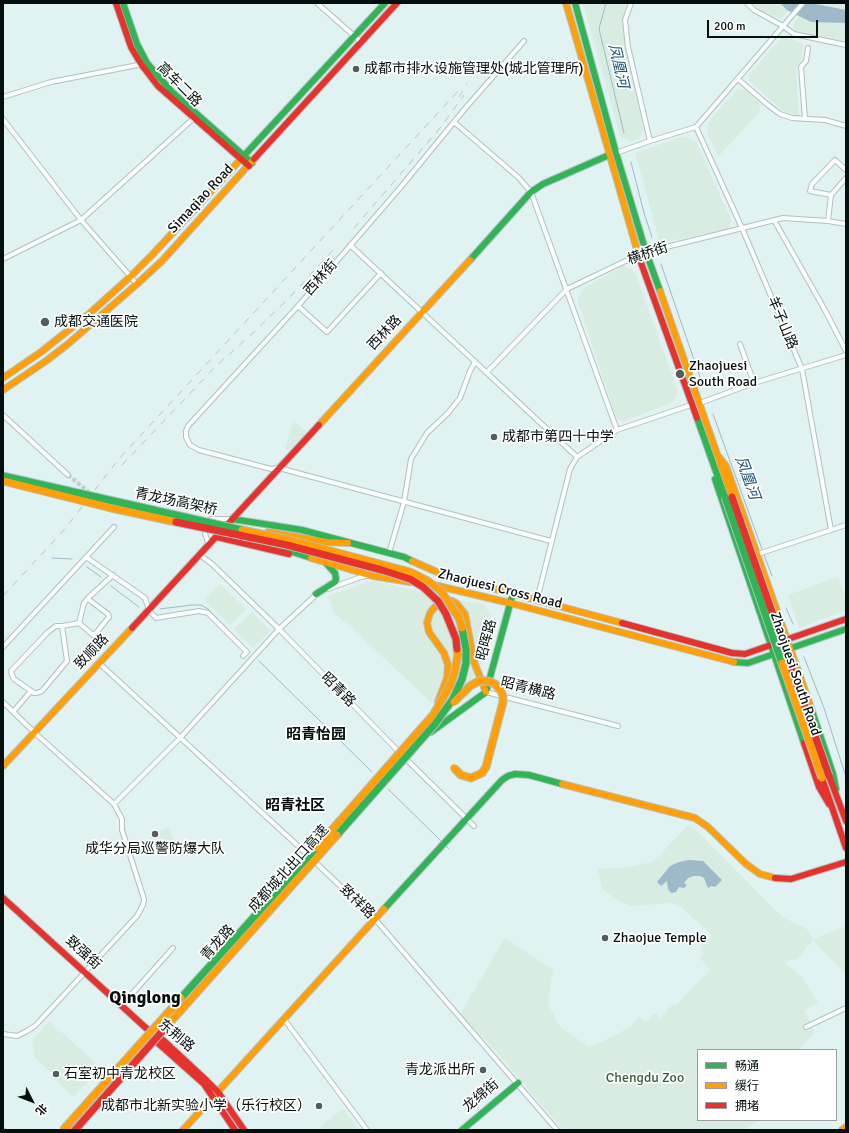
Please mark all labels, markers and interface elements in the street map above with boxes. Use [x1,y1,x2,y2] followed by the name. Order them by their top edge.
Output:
[709,12,820,38] scale bar
[714,19,746,34] text: 200 m
[604,42,632,90] water label: 凤凰河
[153,59,205,111] street label: 高车二路
[364,61,583,77] place label: 成都市排水设施管理处(城北管理所)
[351,64,361,74] marker: 成都市排水设施管理处(城北管理所)
[165,161,237,237] street label: Simaqiao Road
[625,239,671,269] street label: 横桥街
[301,257,341,299] street label: 西林街
[763,294,801,352] street label: 羊子山路
[365,312,405,354] street label: 西林路
[54,314,138,330] place label: 成都交通医院
[39,316,51,328] marker: 成都交通医院
[689,358,757,390] place label: Zhaojuesi South Road
[674,368,686,380] marker: Zhaojuesi South Road
[502,429,614,445] place label: 成都市第四十中学
[489,432,499,442] marker: 成都市第四十中学
[731,454,763,502] water label: 凤凰河
[133,485,219,519] street label: 青龙场高架桥
[436,565,564,613] street label: Zhaojuesi Cross Road
[766,610,824,738] street label: Zhaojuesi South Road
[473,618,501,662] street label: 昭晖路
[72,631,112,673] street label: 致顺路
[317,669,359,711] street label: 昭青路
[499,674,557,704] street label: 昭青横路
[286,726,346,744] district label: 昭青怡园
[265,797,325,815] district label: 昭青社区
[245,822,333,916] street label: 成都城北出口高速
[150,829,160,839] marker: 成华分局巡警防爆大队
[85,841,225,857] place label: 成华分局巡警防爆大队
[336,881,378,923] street label: 致祥路
[198,922,238,964] street label: 青龙路
[613,930,707,946] place label: Zhaojue Temple
[62,933,104,973] street label: 致强街
[600,933,610,943] marker: Zhaojue Temple
[109,987,181,1009] district label: Qinglong
[155,1016,197,1056] street label: 东荆路
[697,1049,837,1121] legend
[735,1059,759,1074] text: 畅通
[405,1062,475,1078] place label: 青龙派出所
[478,1065,488,1075] marker: 青龙派出所
[64,1066,176,1082] place label: 石室初中青龙校区
[51,1069,61,1079] marker: 石室初中青龙校区
[606,1070,684,1086] park label: Chengdu Zoo
[460,1076,502,1116] street label: 龙绵街
[735,1079,759,1094] text: 缓行
[12,1081,52,1121] north arrow
[101,1098,311,1114] place label: 成都市北新实验小学（乐行校区）
[735,1099,759,1114] text: 拥堵
[33,1101,50,1118] text: 北
[314,1101,324,1111] marker: 成都市北新实验小学（乐行校区）

